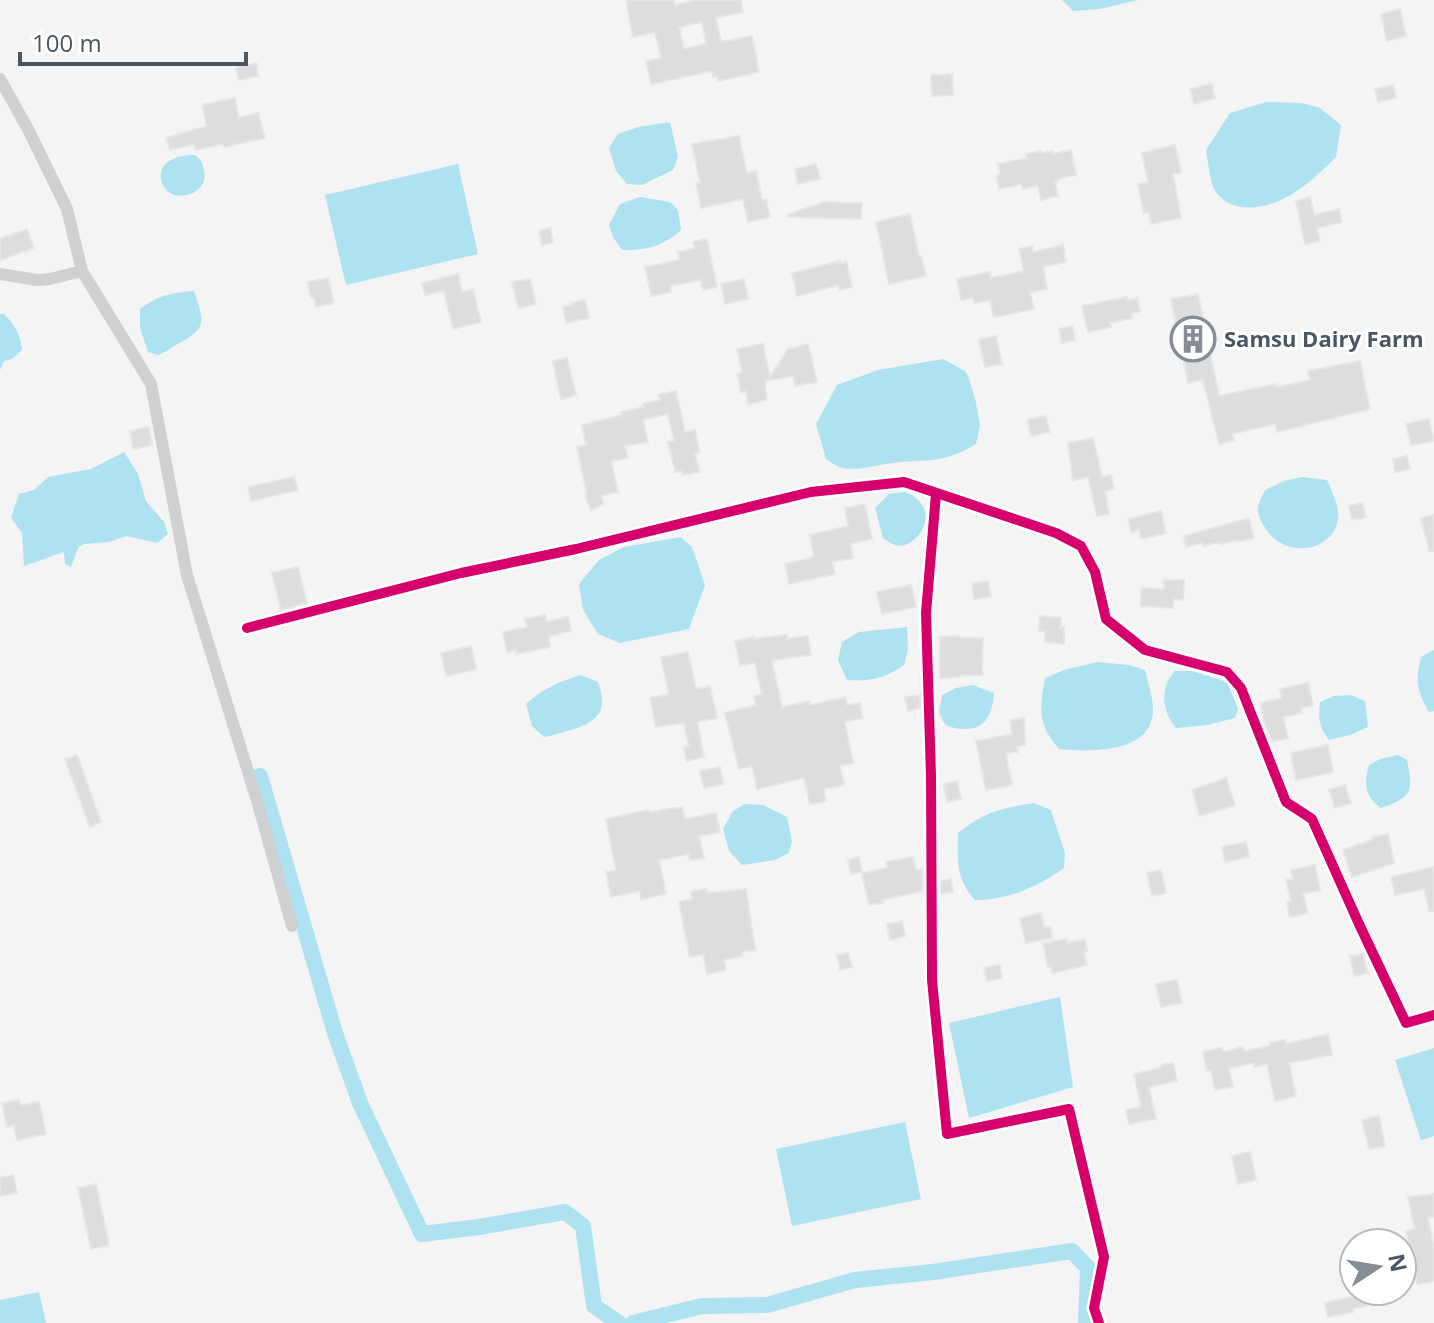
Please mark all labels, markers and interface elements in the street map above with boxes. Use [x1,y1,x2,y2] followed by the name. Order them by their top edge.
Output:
[20,16,246,66] scale bar
[32,26,102,59] text: 100 m
[1169,315,1217,363] building icon: Samsu Dairy Farm
[1224,323,1424,353] place label: Samsu Dairy Farm
[1338,1227,1418,1307] north arrow
[1382,1251,1415,1275] text: N

